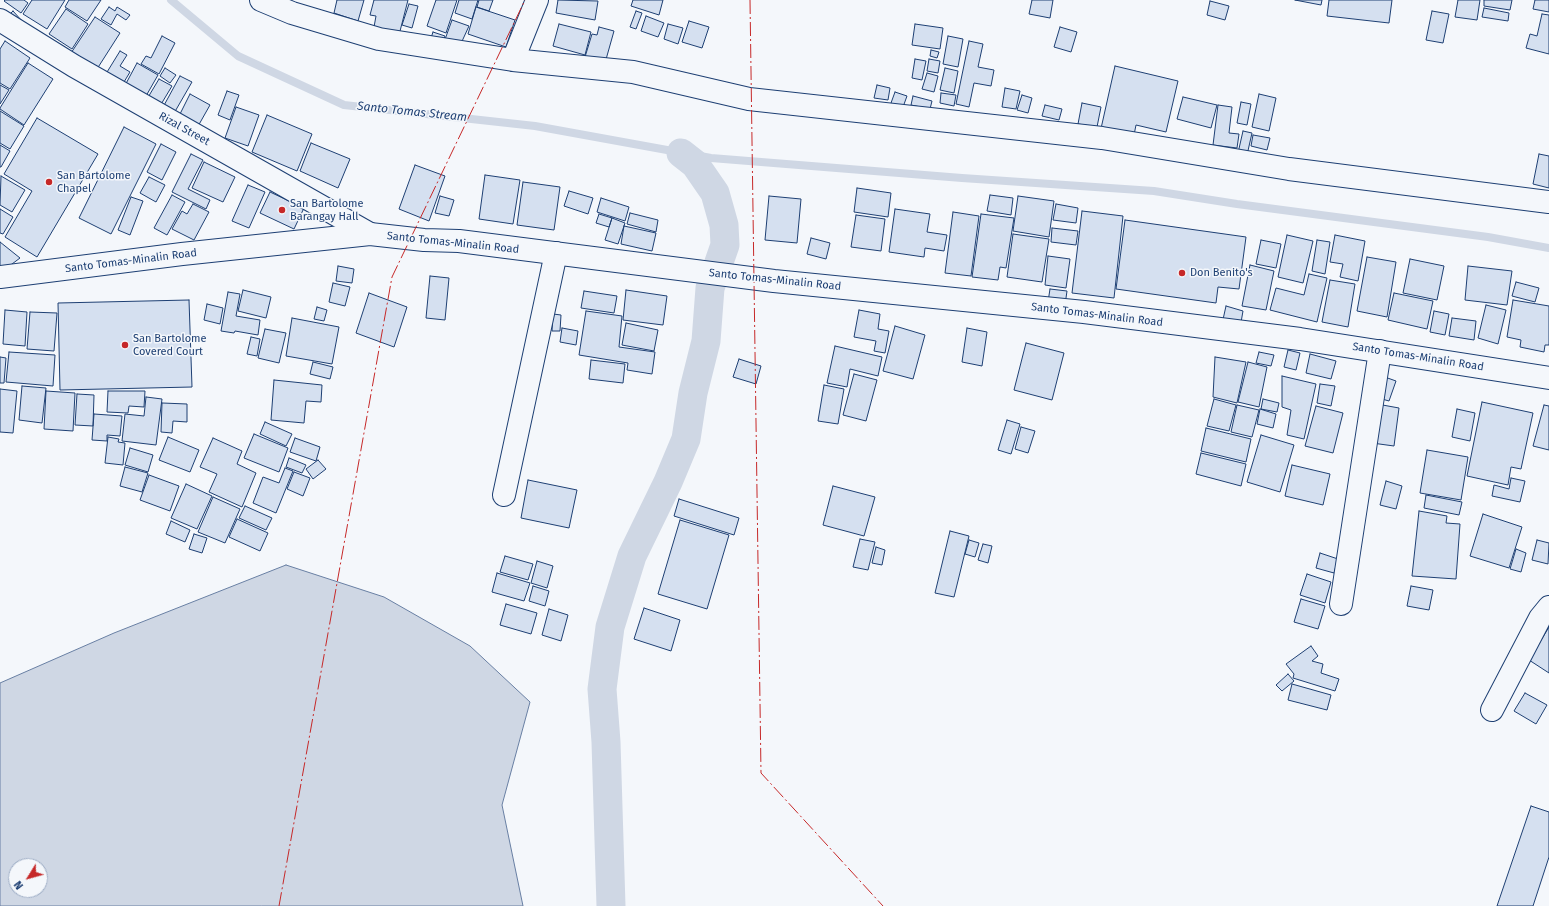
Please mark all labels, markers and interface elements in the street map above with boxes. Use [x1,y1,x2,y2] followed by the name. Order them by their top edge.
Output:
[356,99,468,125] water label: Santo Tomas Stream
[156,110,212,148] street label: Rizal Street
[57,169,131,195] place label: San Bartolome Chapel
[44,177,54,187] marker: San Bartolome Chapel
[290,197,364,223] place label: San Bartolome Barangay Hall
[277,205,287,215] marker: San Bartolome Barangay Hall
[386,229,520,257] street label: Santo Tomas-Minalin Road
[64,246,198,276] street label: Santo Tomas-Minalin Road
[708,266,842,294] street label: Santo Tomas-Minalin Road
[1190,266,1253,280] place label: Don Benito's
[1177,268,1187,278] marker: Don Benito's
[1030,300,1164,330] street label: Santo Tomas-Minalin Road
[133,332,207,358] place label: San Bartolome Covered Court
[120,340,130,350] marker: San Bartolome Covered Court
[1351,340,1485,374] street label: Santo Tomas-Minalin Road
[8,858,48,898] north arrow
[11,878,26,892] text: N

